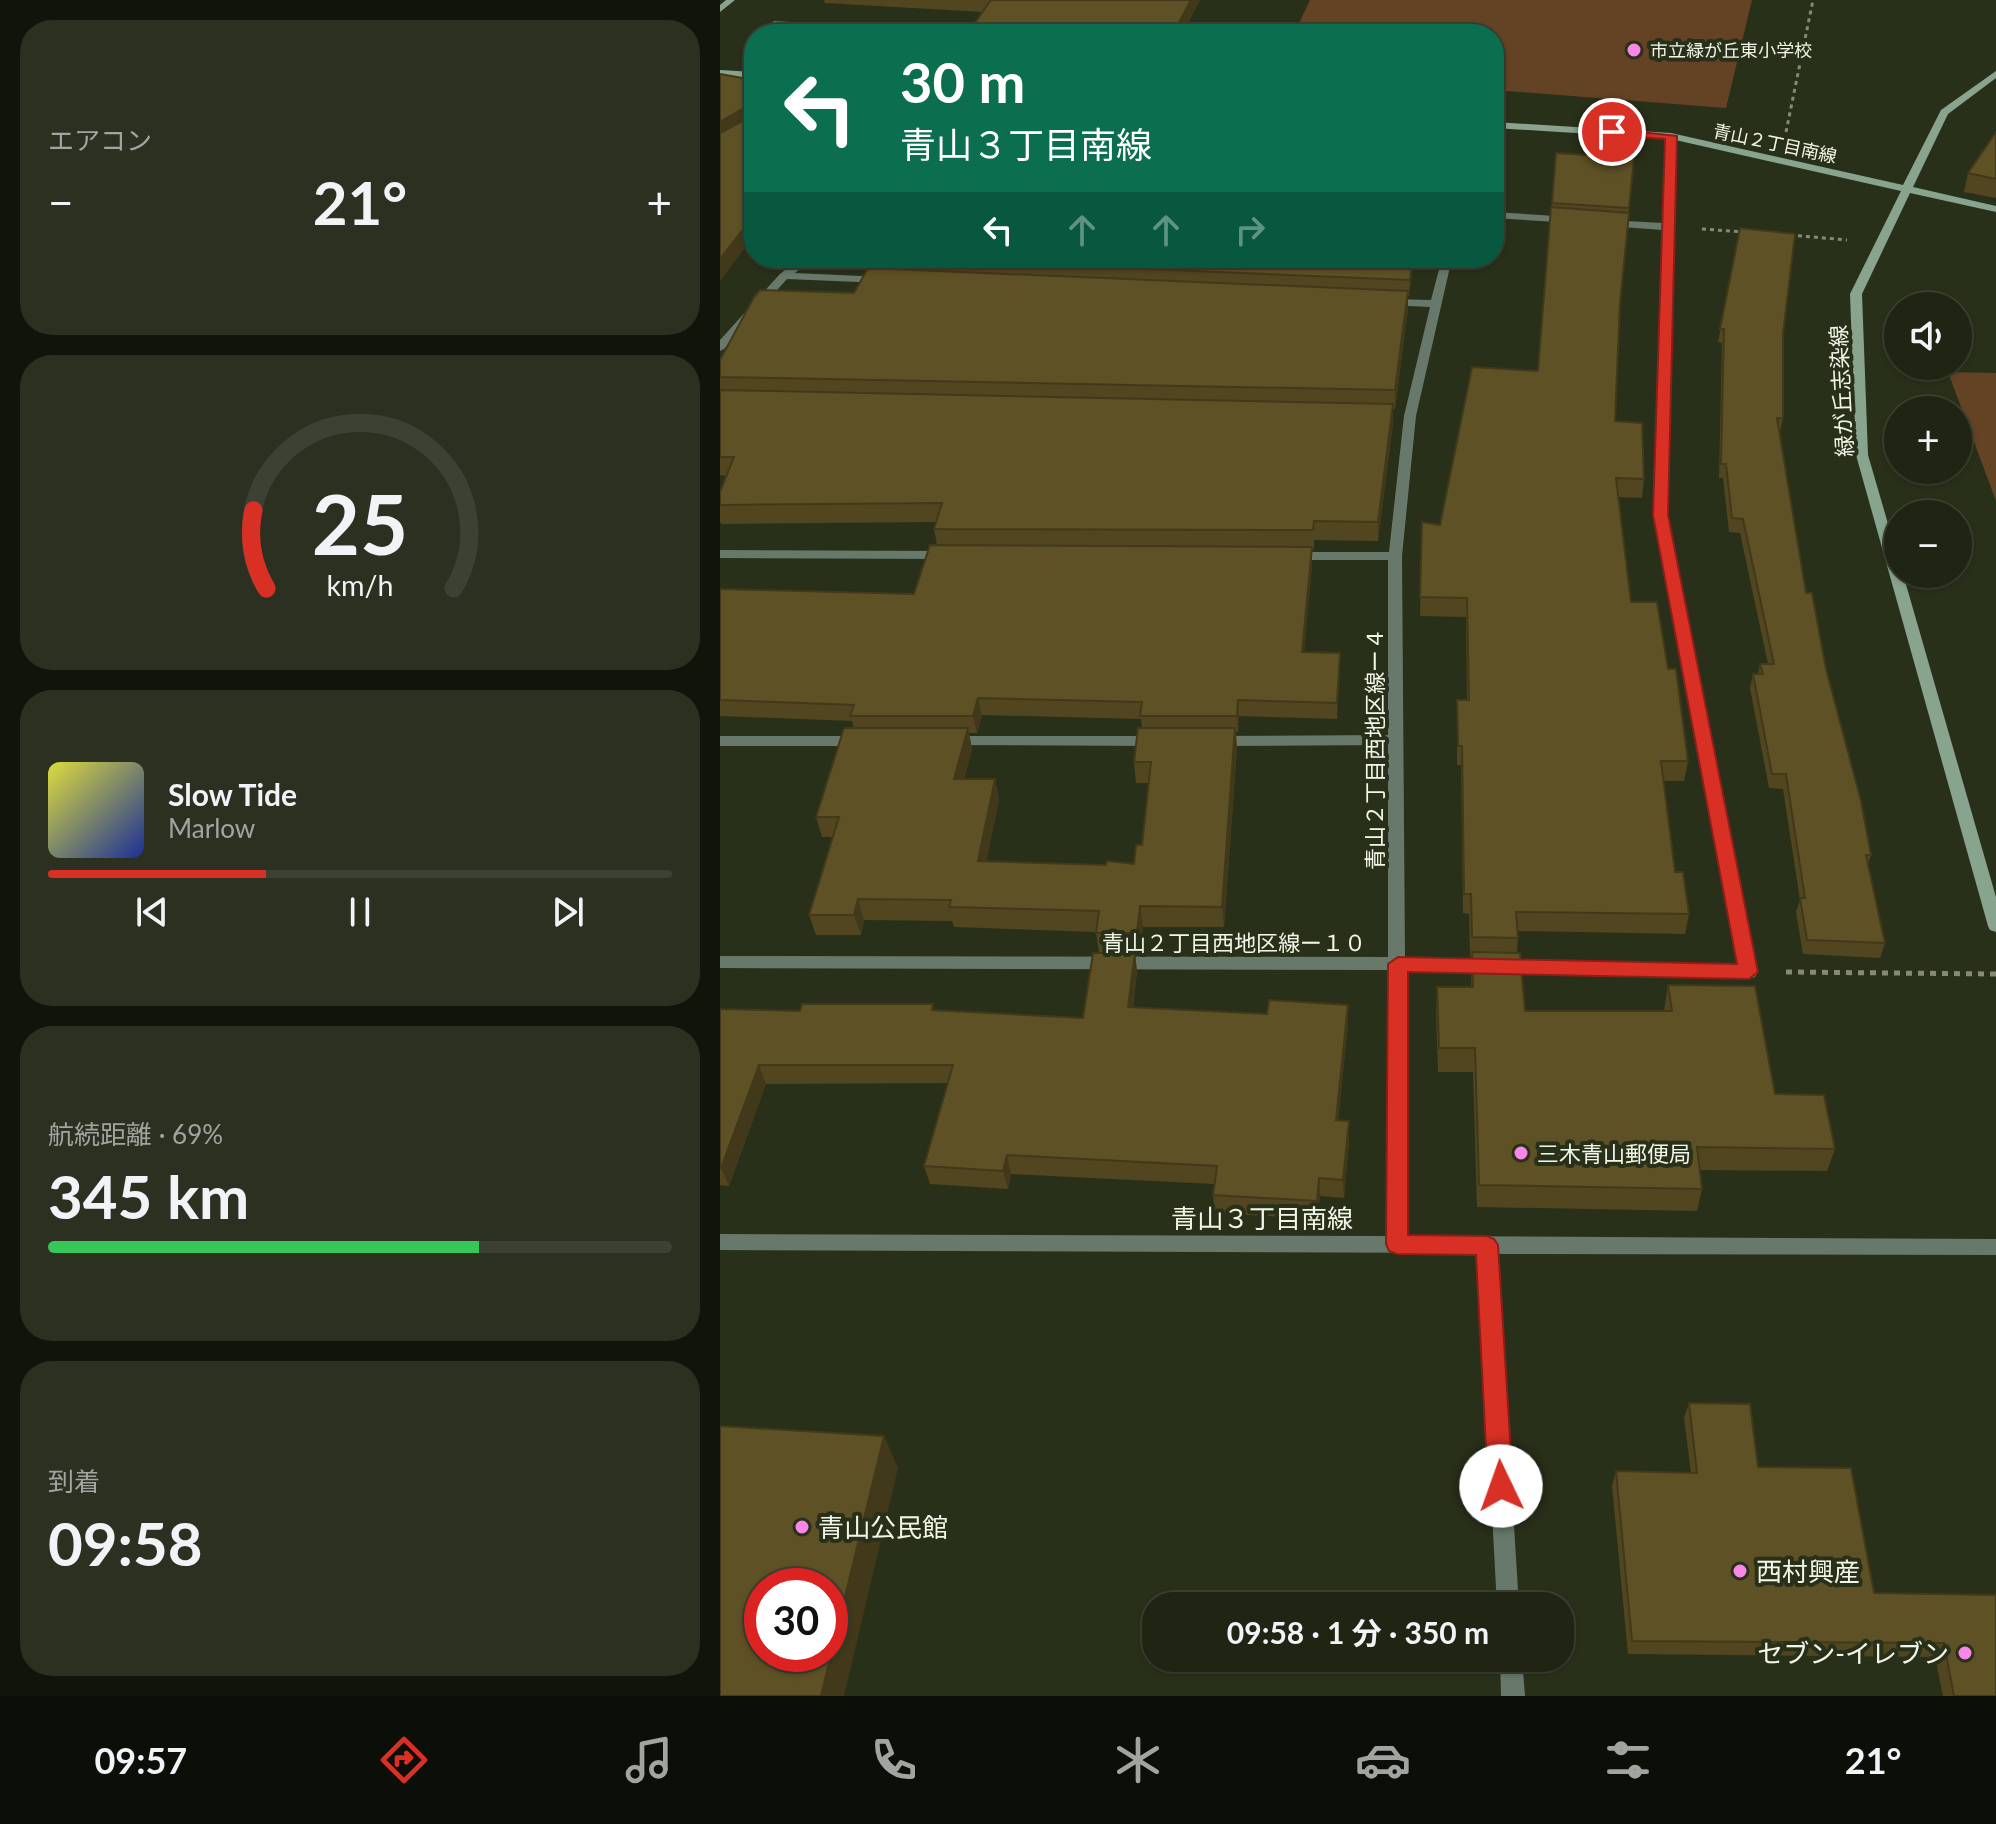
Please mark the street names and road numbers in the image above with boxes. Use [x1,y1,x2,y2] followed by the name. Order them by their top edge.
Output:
[1711,119,1839,167] street label: 青山２丁目南線
[1824,324,1858,458] street label: 緑が丘志染線
[1361,628,1388,870] street label: 青山２丁目西地区線ー４
[1102,929,1366,956] street label: 青山２丁目西地区線ー１０
[1171,1202,1353,1234] street label: 青山３丁目南線

